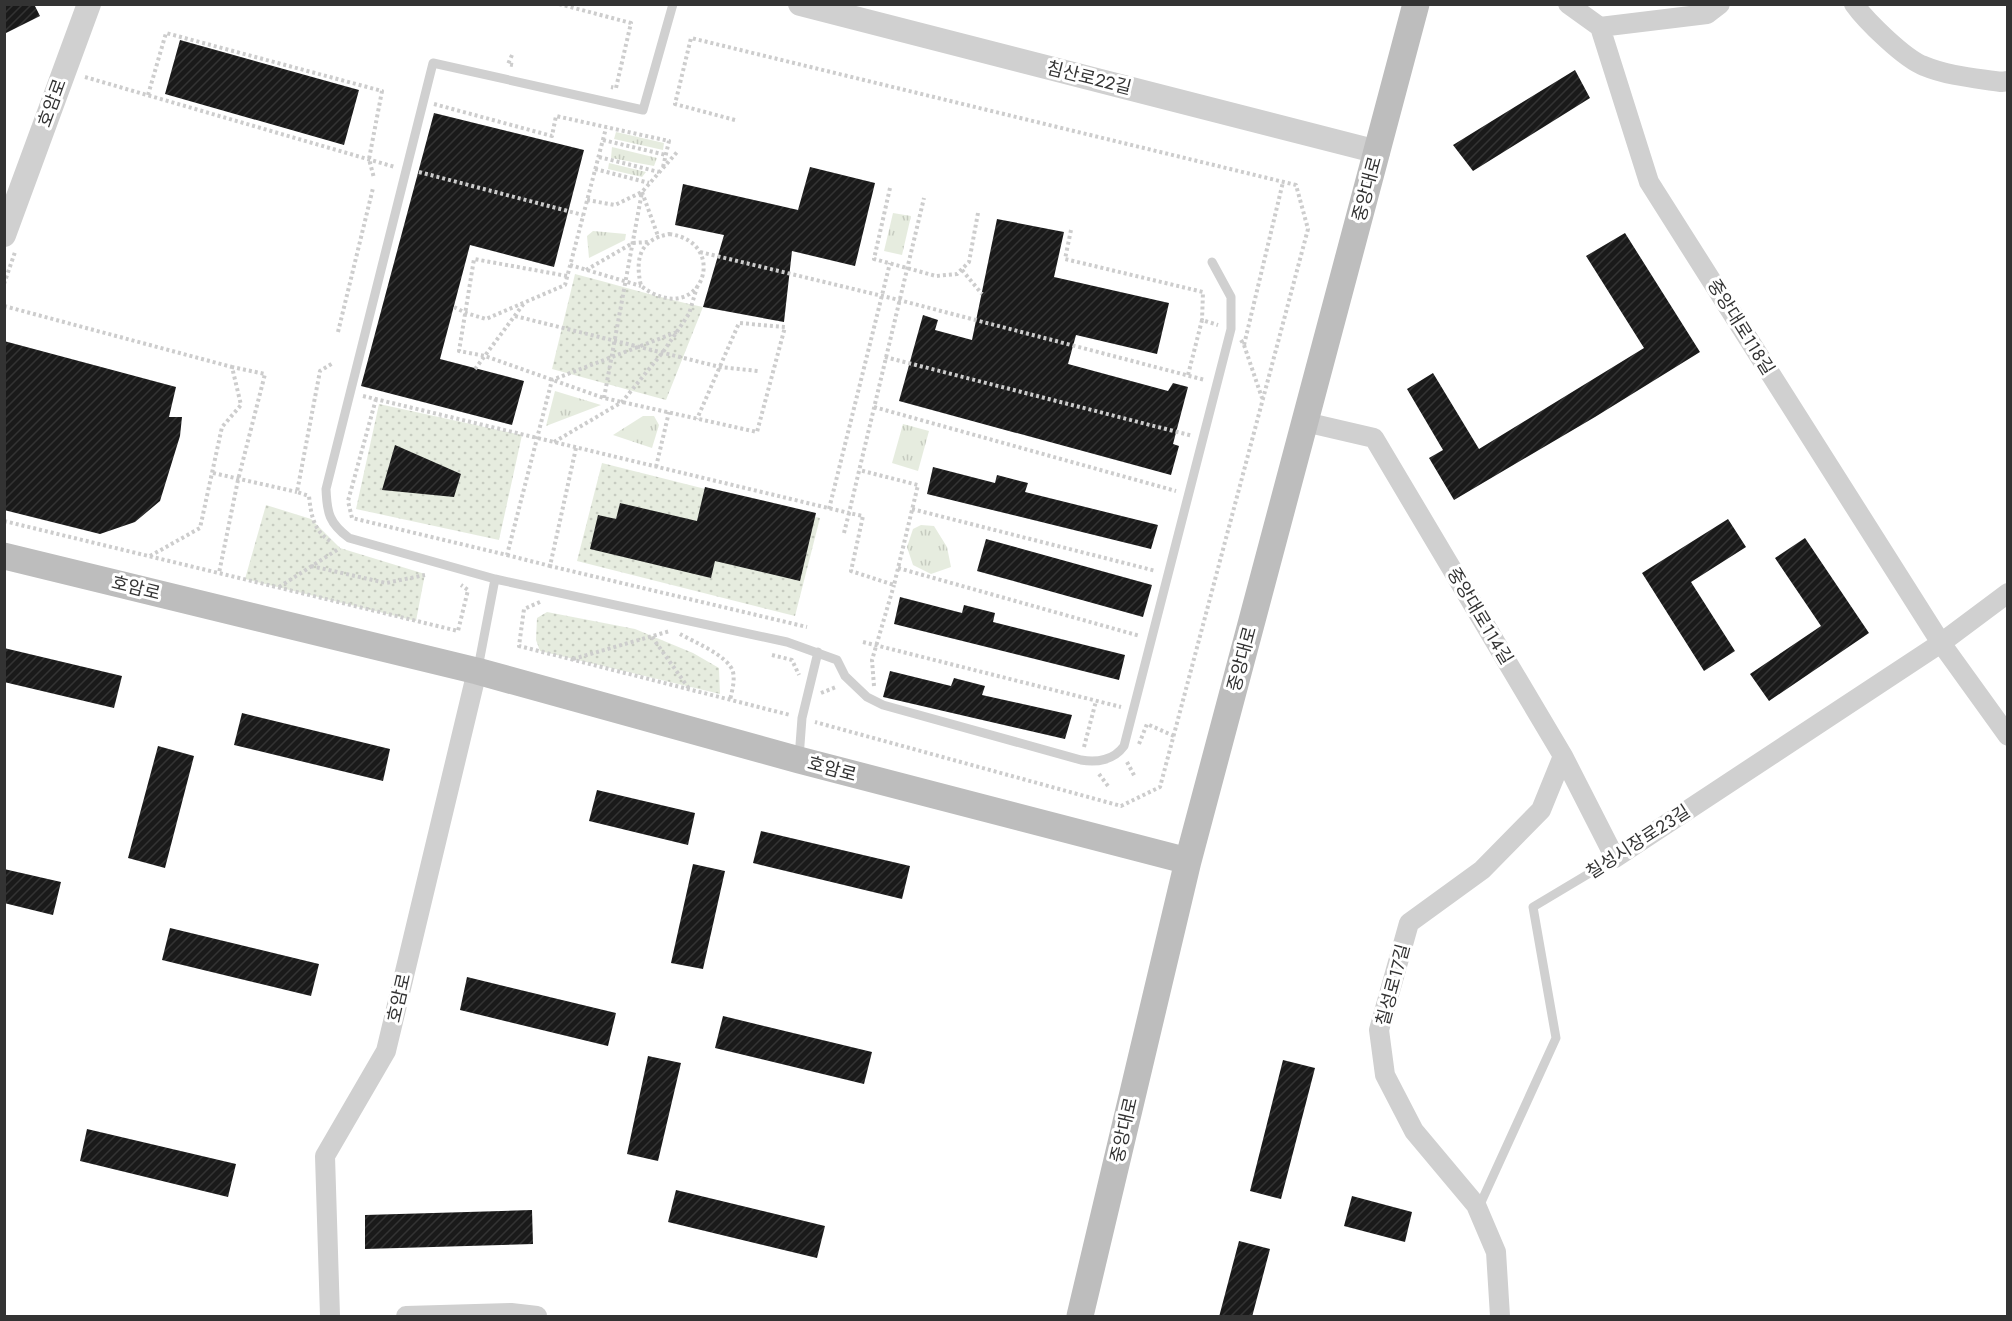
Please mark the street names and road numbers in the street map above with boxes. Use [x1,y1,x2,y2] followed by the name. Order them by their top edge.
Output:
[1044,55,1134,101] street label: 침산로22길
[31,75,73,131] street label: 호암로
[1346,154,1388,224] street label: 중앙대로
[1701,274,1781,380] street label: 중앙대로118길
[1441,562,1519,670] street label: 중앙대로114길
[109,569,163,607] street label: 호암로
[1221,624,1263,694] street label: 중앙대로
[805,750,859,788] street label: 호암로
[1581,799,1695,885] street label: 칠성시장로23길
[1370,941,1416,1029] street label: 칠성로17길
[381,971,417,1025] street label: 호암로
[1104,1095,1144,1165] street label: 중앙대로

